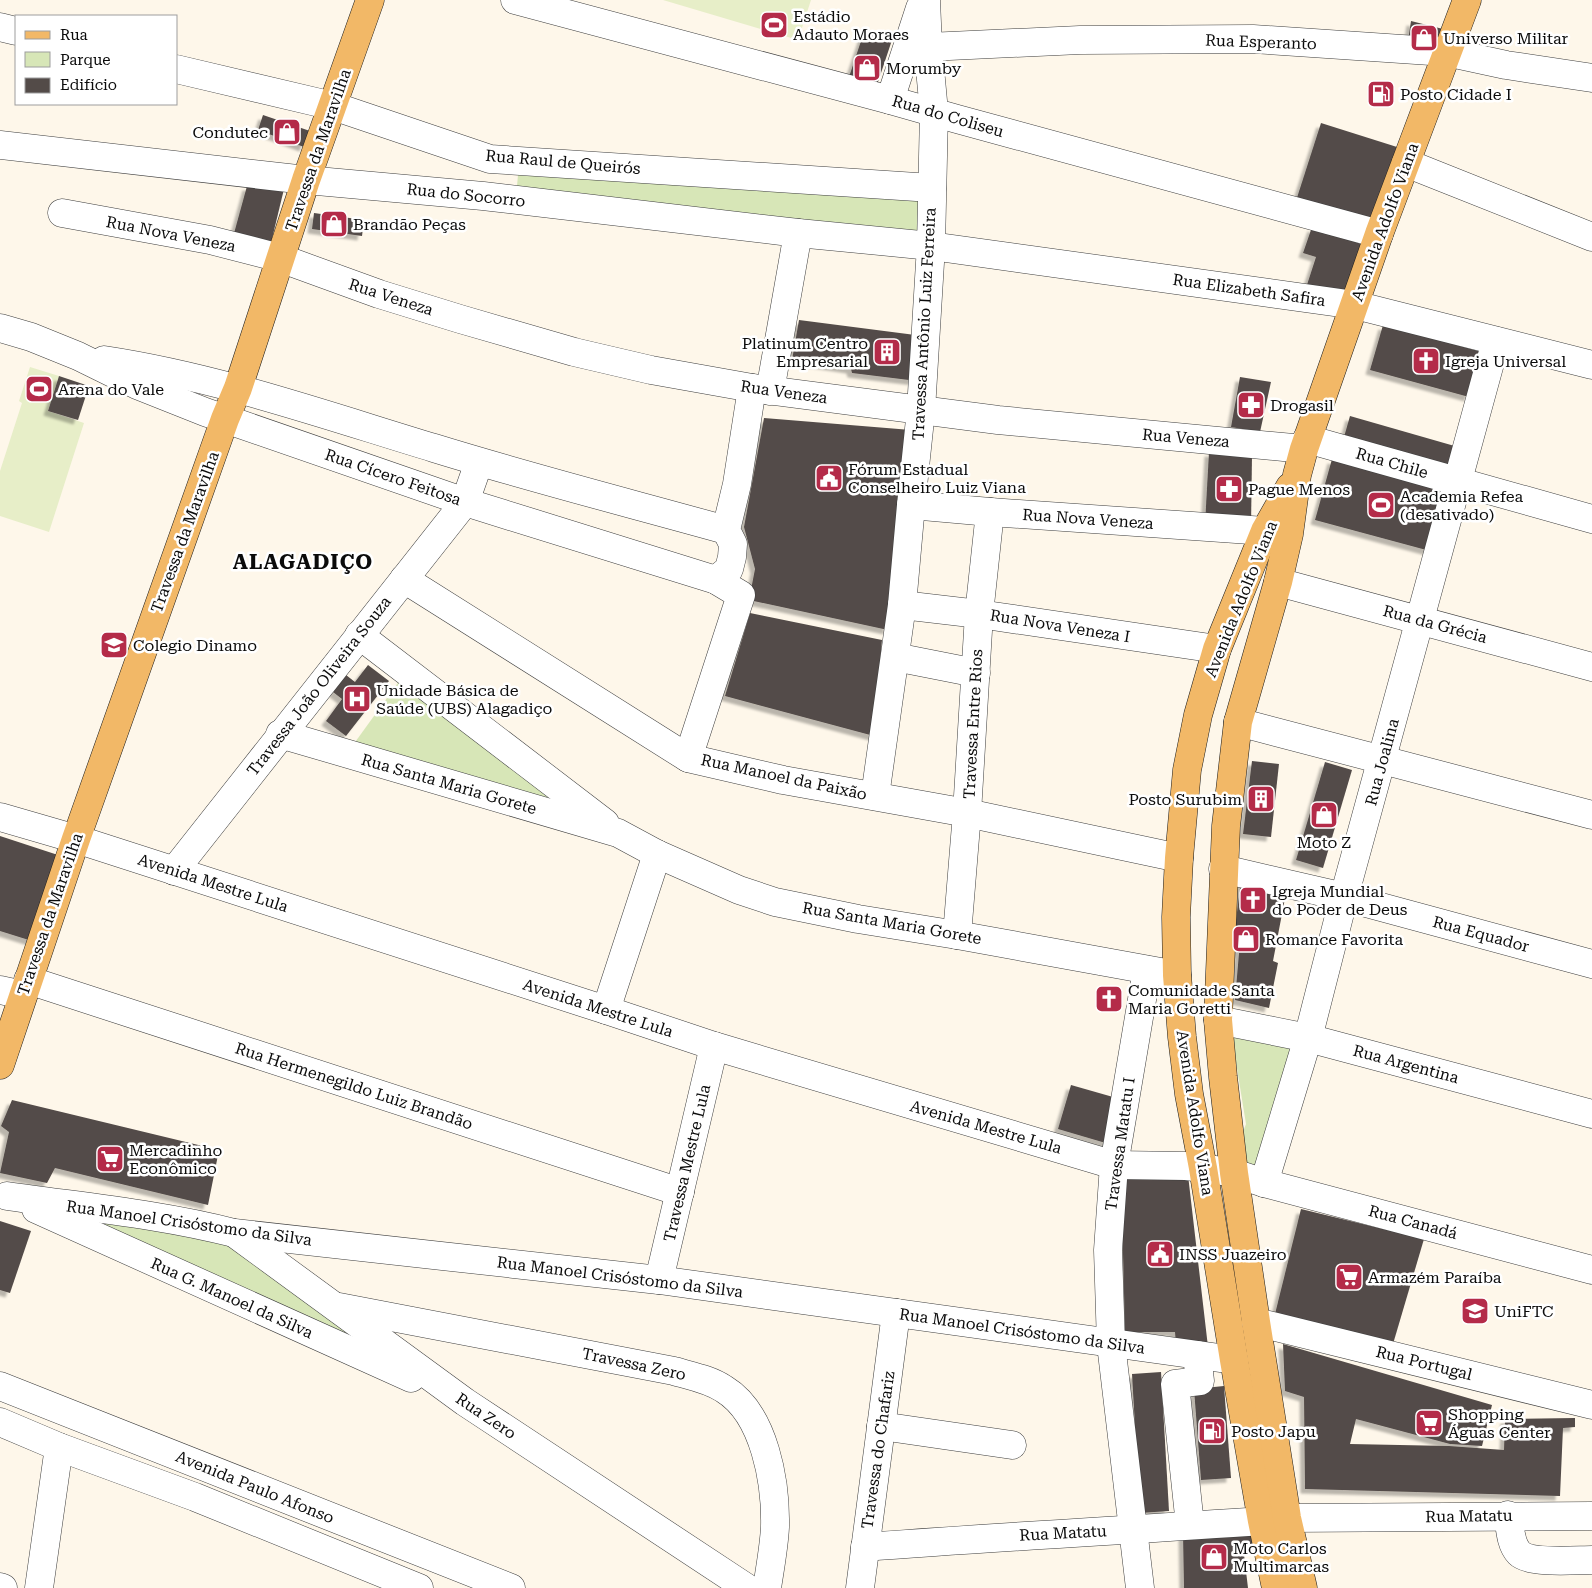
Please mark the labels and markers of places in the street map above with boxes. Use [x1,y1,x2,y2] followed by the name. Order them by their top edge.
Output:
[793,7,909,44] place label: Estádio Adauto Moraes
[759,10,789,40] sports icon: Estádio Adauto Moraes
[1409,23,1439,53] shop icon: Universo Militar
[1443,29,1569,48] place label: Universo Militar
[852,53,882,83] shop icon: Morumby
[886,59,962,78] place label: Morumby
[1366,79,1396,109] fuel station icon: Posto Cidade I
[1400,85,1512,104] place label: Posto Cidade I
[272,117,302,147] shop icon: Condutec
[192,123,268,142] place label: Condutec
[319,209,349,239] shop icon: Brandão Peças
[353,215,466,234] place label: Brandão Peças
[742,334,868,371] place label: Platinum Centro Empresarial
[872,337,902,367] building icon: Platinum Centro Empresarial
[1411,346,1441,376] church icon: Igreja Universal
[1445,352,1566,371] place label: Igreja Universal
[24,374,54,404] sports icon: Arena do Vale
[58,380,164,399] place label: Arena do Vale
[1236,390,1266,420] pharmacy icon: Drogasil
[1270,396,1334,415] place label: Drogasil
[848,460,1026,497] place label: Fórum Estadual Conselheiro Luiz Viana
[814,463,844,493] public building icon: Fórum Estadual Conselheiro Luiz Viana
[1214,474,1244,504] pharmacy icon: Pague Menos
[1248,480,1350,499] place label: Pague Menos
[1400,487,1524,524] place label: Academia Refea (desativado)
[1366,490,1396,520] sports icon: Academia Refea (desativado)
[99,630,129,660] school or university icon: Colegio Dinamo
[133,636,257,655] place label: Colegio Dinamo
[376,681,552,718] place label: Unidade Básica de Saúde (UBS) Alagadiço
[342,684,372,714] hospital icon: Unidade Básica de Saúde (UBS) Alagadiço
[1246,784,1276,814] building icon: Posto Surubim
[1128,790,1242,809] place label: Posto Surubim
[1309,800,1339,830] shop icon: Moto Z
[1297,833,1351,852] place label: Moto Z
[1272,882,1408,919] place label: Igreja Mundial do Poder de Deus
[1238,885,1268,915] church icon: Igreja Mundial do Poder de Deus
[1231,924,1261,954] shop icon: Romance Favorita
[1265,930,1403,949] place label: Romance Favorita
[1128,981,1275,1018] place label: Comunidade Santa Maria Goretti
[1094,984,1124,1014] church icon: Comunidade Santa Maria Goretti
[129,1141,223,1178] place label: Mercadinho Econômico
[95,1144,125,1174] supermarket icon: Mercadinho Econômico
[1145,1239,1175,1269] public building icon: INSS Juazeiro
[1179,1245,1287,1264] place label: INSS Juazeiro
[1334,1262,1364,1292] supermarket icon: Armazém Paraíba
[1368,1268,1502,1287] place label: Armazém Paraíba
[1460,1296,1490,1326] school or university icon: UniFTC
[1494,1302,1554,1321] place label: UniFTC
[1448,1405,1551,1442] place label: Shopping Águas Center
[1414,1408,1444,1438] supermarket icon: Shopping Águas Center
[1197,1416,1227,1446] fuel station icon: Posto Japu
[1231,1422,1316,1441] place label: Posto Japu
[1233,1539,1329,1576] place label: Moto Carlos Multimarcas
[1199,1542,1229,1572] shop icon: Moto Carlos Multimarcas

